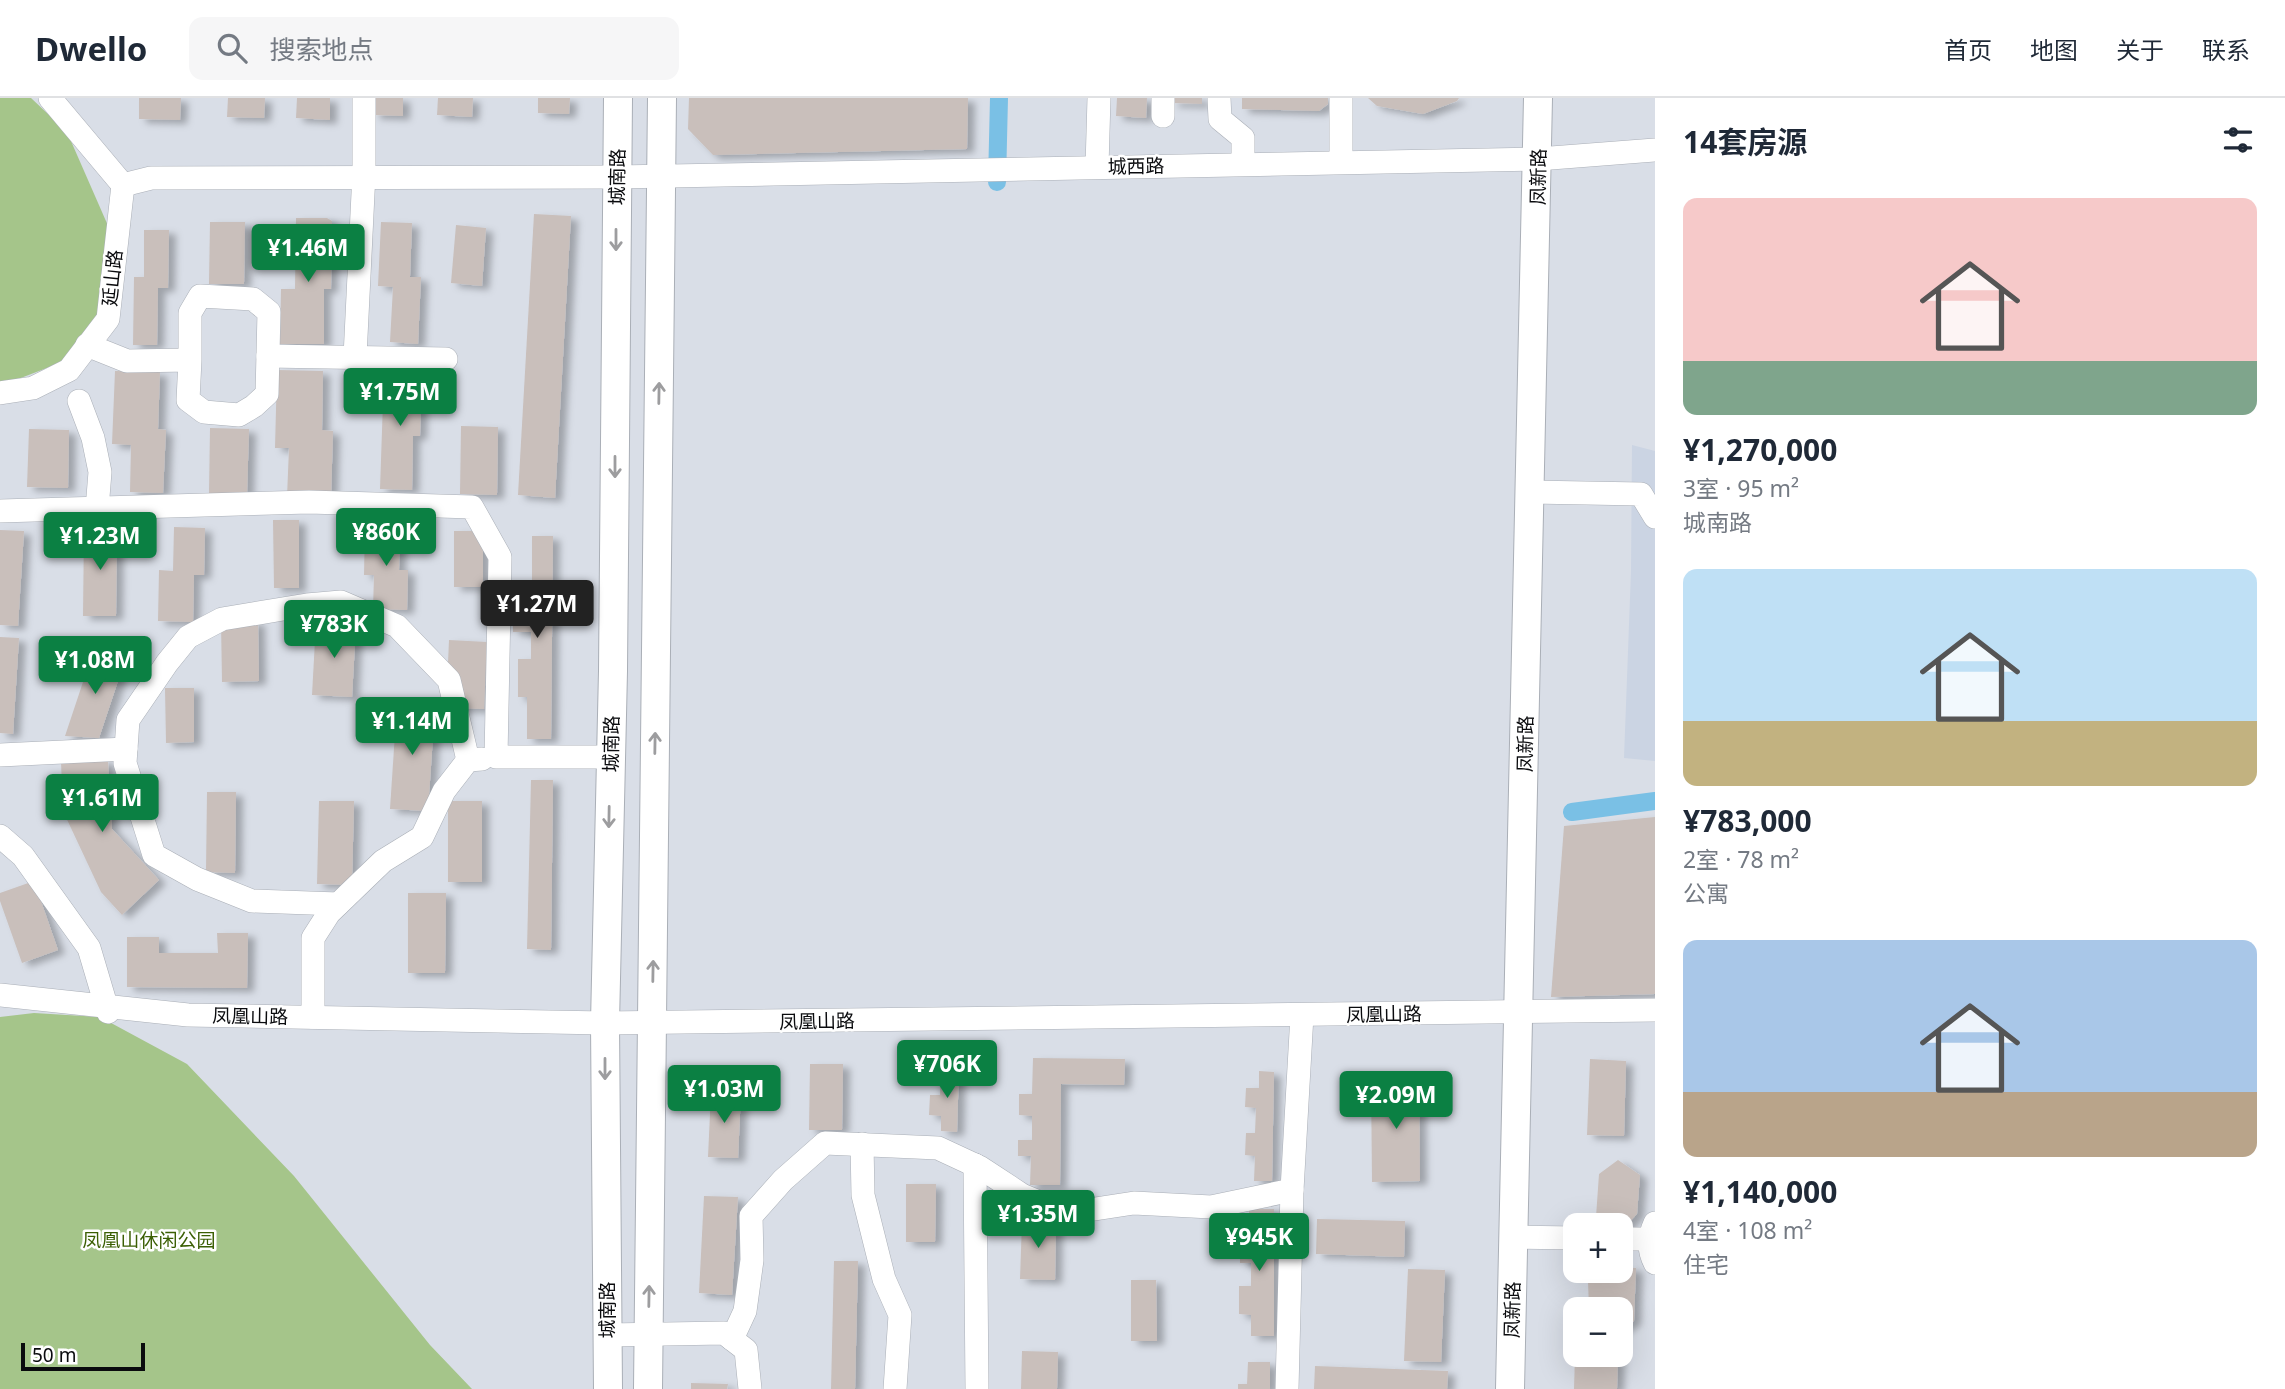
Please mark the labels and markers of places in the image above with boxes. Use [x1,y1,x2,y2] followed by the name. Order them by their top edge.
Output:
[251,225,365,284] pin: ¥1.46M
[343,368,457,428] pin: ¥1.75M
[337,508,435,568] pin: ¥860K
[43,512,157,572] pin: ¥1.23M
[480,580,594,640] pin: ¥1.27M
[285,601,383,660] pin: ¥783K
[38,636,152,696] pin: ¥1.08M
[355,698,469,757] pin: ¥1.14M
[45,774,159,834] pin: ¥1.61M
[898,1040,996,1100] pin: ¥706K
[667,1066,781,1125] pin: ¥1.03M
[1339,1072,1453,1131] pin: ¥2.09M
[981,1190,1095,1250] pin: ¥1.35M
[1210,1214,1308,1273] pin: ¥945K

